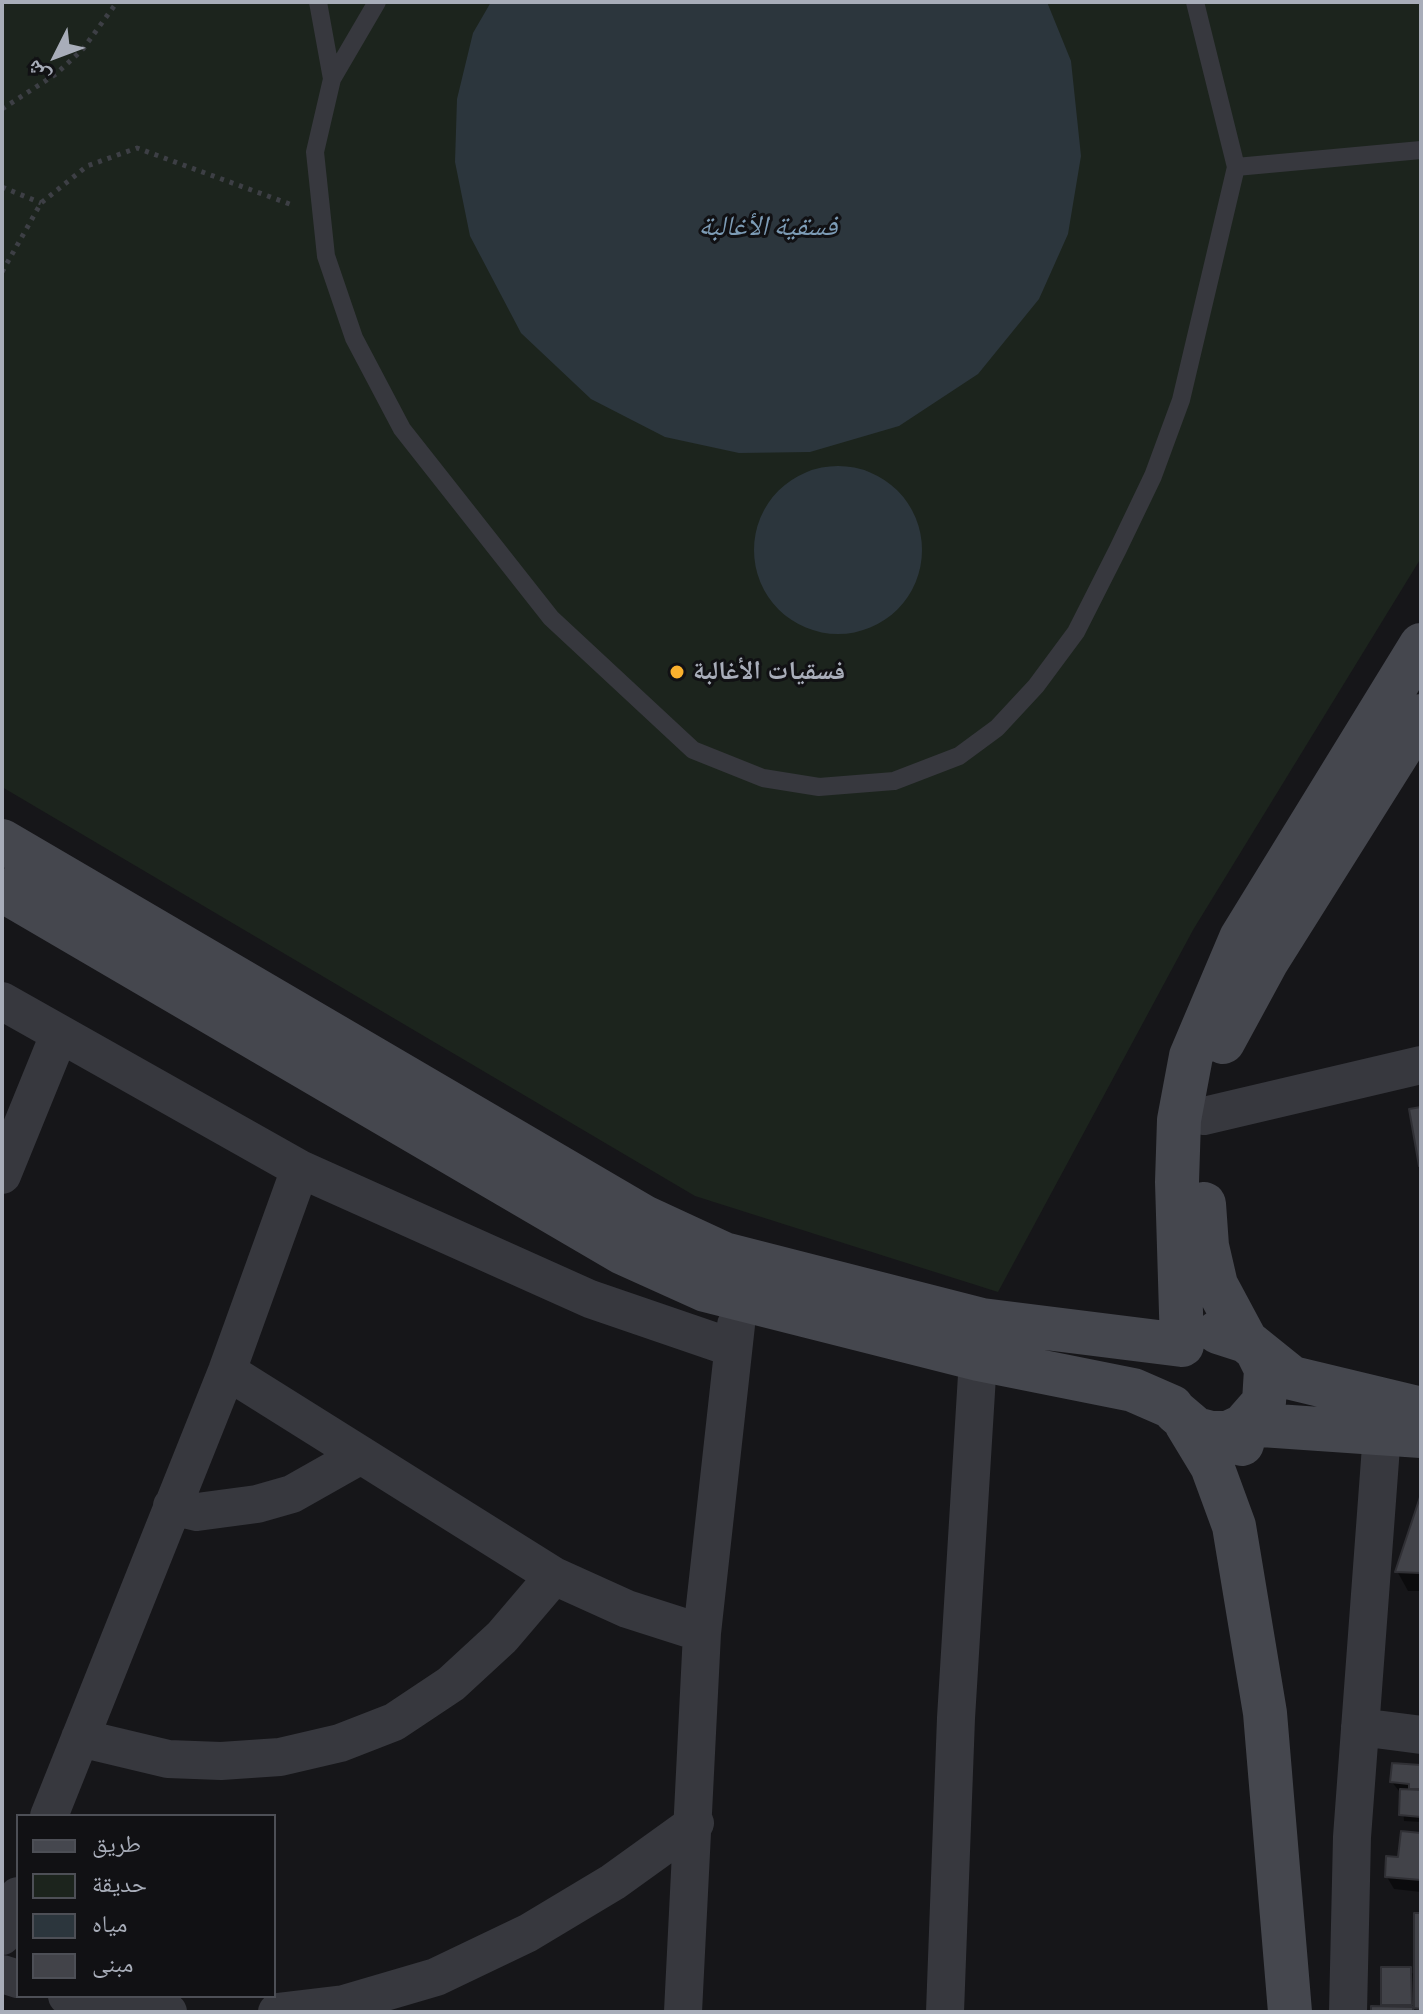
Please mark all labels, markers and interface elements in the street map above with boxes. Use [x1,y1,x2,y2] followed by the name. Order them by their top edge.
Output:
[16,16,96,96] north arrow
[21,55,56,89] text: ش
[698,210,838,244] water label: فسقية الأغالبة
[693,656,845,688] place label: فسقيات الأغالبة
[668,663,686,681] marker: فسقيات الأغالبة
[16,1814,276,1998] legend
[92,1830,141,1858] text: طريق
[92,1870,147,1898] text: حديقة
[92,1910,127,1938] text: مياه
[92,1950,133,1978] text: مبنى

